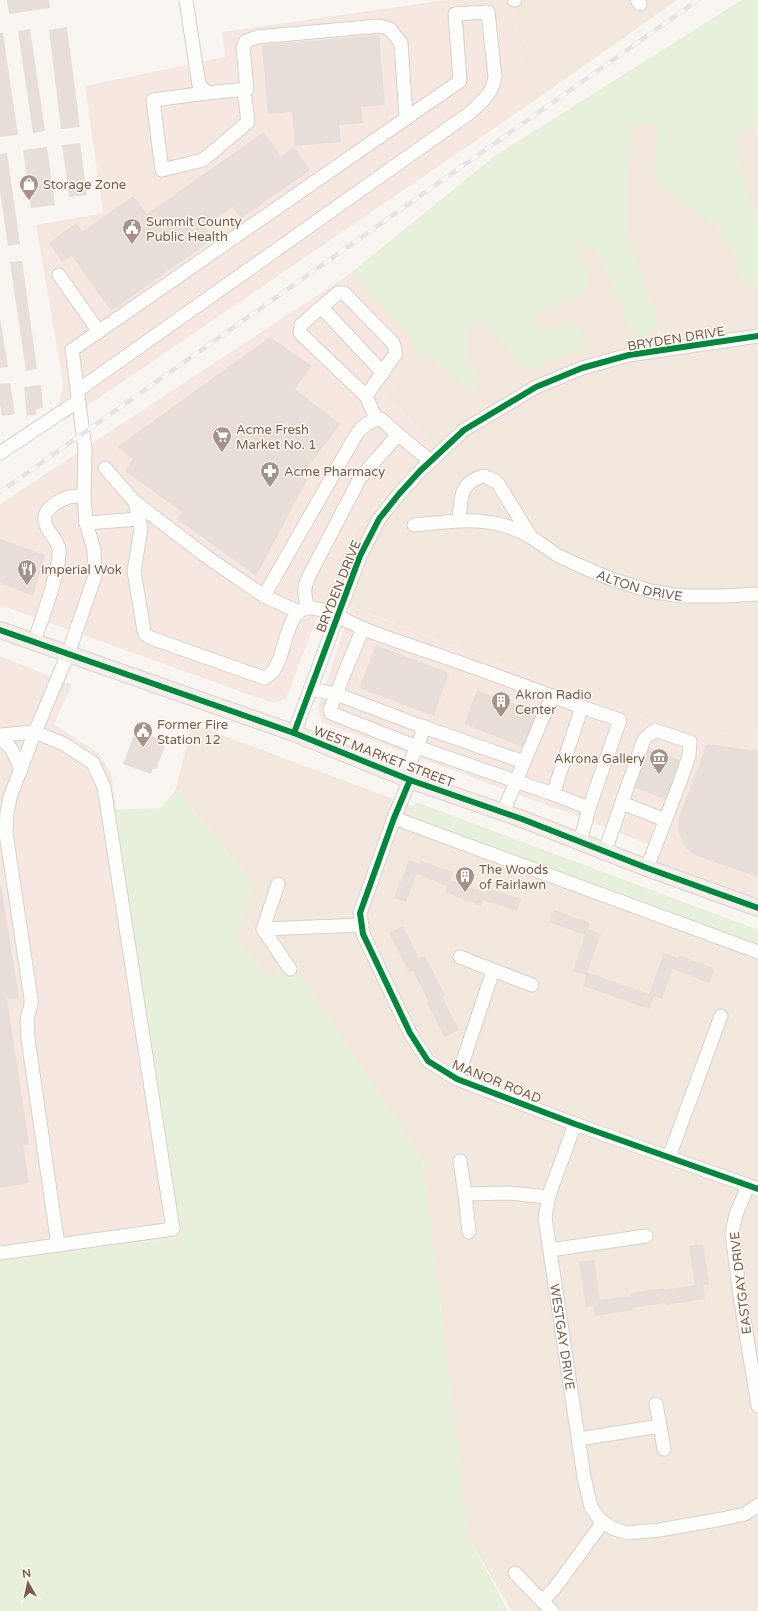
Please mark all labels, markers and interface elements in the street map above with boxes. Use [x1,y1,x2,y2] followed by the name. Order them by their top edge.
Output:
[18,173,40,201] shop icon: Storage Zone
[43,177,126,193] place label: Storage Zone
[146,214,242,245] place label: Summit County Public Health
[121,217,143,245] public building icon: Summit County Public Health
[626,323,726,355] street label: BRYDEN DRIVE
[236,422,316,453] place label: Acme Fresh Market No. 1
[211,425,233,453] supermarket icon: Acme Fresh Market No. 1
[259,460,281,488] pharmacy icon: Acme Pharmacy
[284,464,385,480] place label: Acme Pharmacy
[313,538,365,635] street label: BRYDEN DRIVE
[16,558,38,586] restaurant icon: Imperial Wok
[41,562,122,578] place label: Imperial Wok
[594,567,683,605] street label: ALTON DRIVE
[515,687,592,718] place label: Akron Radio Center
[490,690,512,718] building icon: Akron Radio Center
[157,717,228,748] place label: Former Fire Station 12
[132,720,154,748] public building icon: Former Fire Station 12
[311,723,456,791] street label: WEST MARKET STREET
[648,747,670,775] museum icon: Akrona Gallery
[554,751,645,767] place label: Akrona Gallery
[479,862,548,893] place label: The Woods of Fairlawn
[454,865,476,893] building icon: The Woods of Fairlawn
[450,1057,544,1107] street label: MANOR ROAD
[727,1230,755,1335] street label: EASTGAY DRIVE
[546,1283,578,1391] street label: WESTGAY DRIVE
[8,1563,48,1603] north arrow
[21,1567,32,1581] text: N

